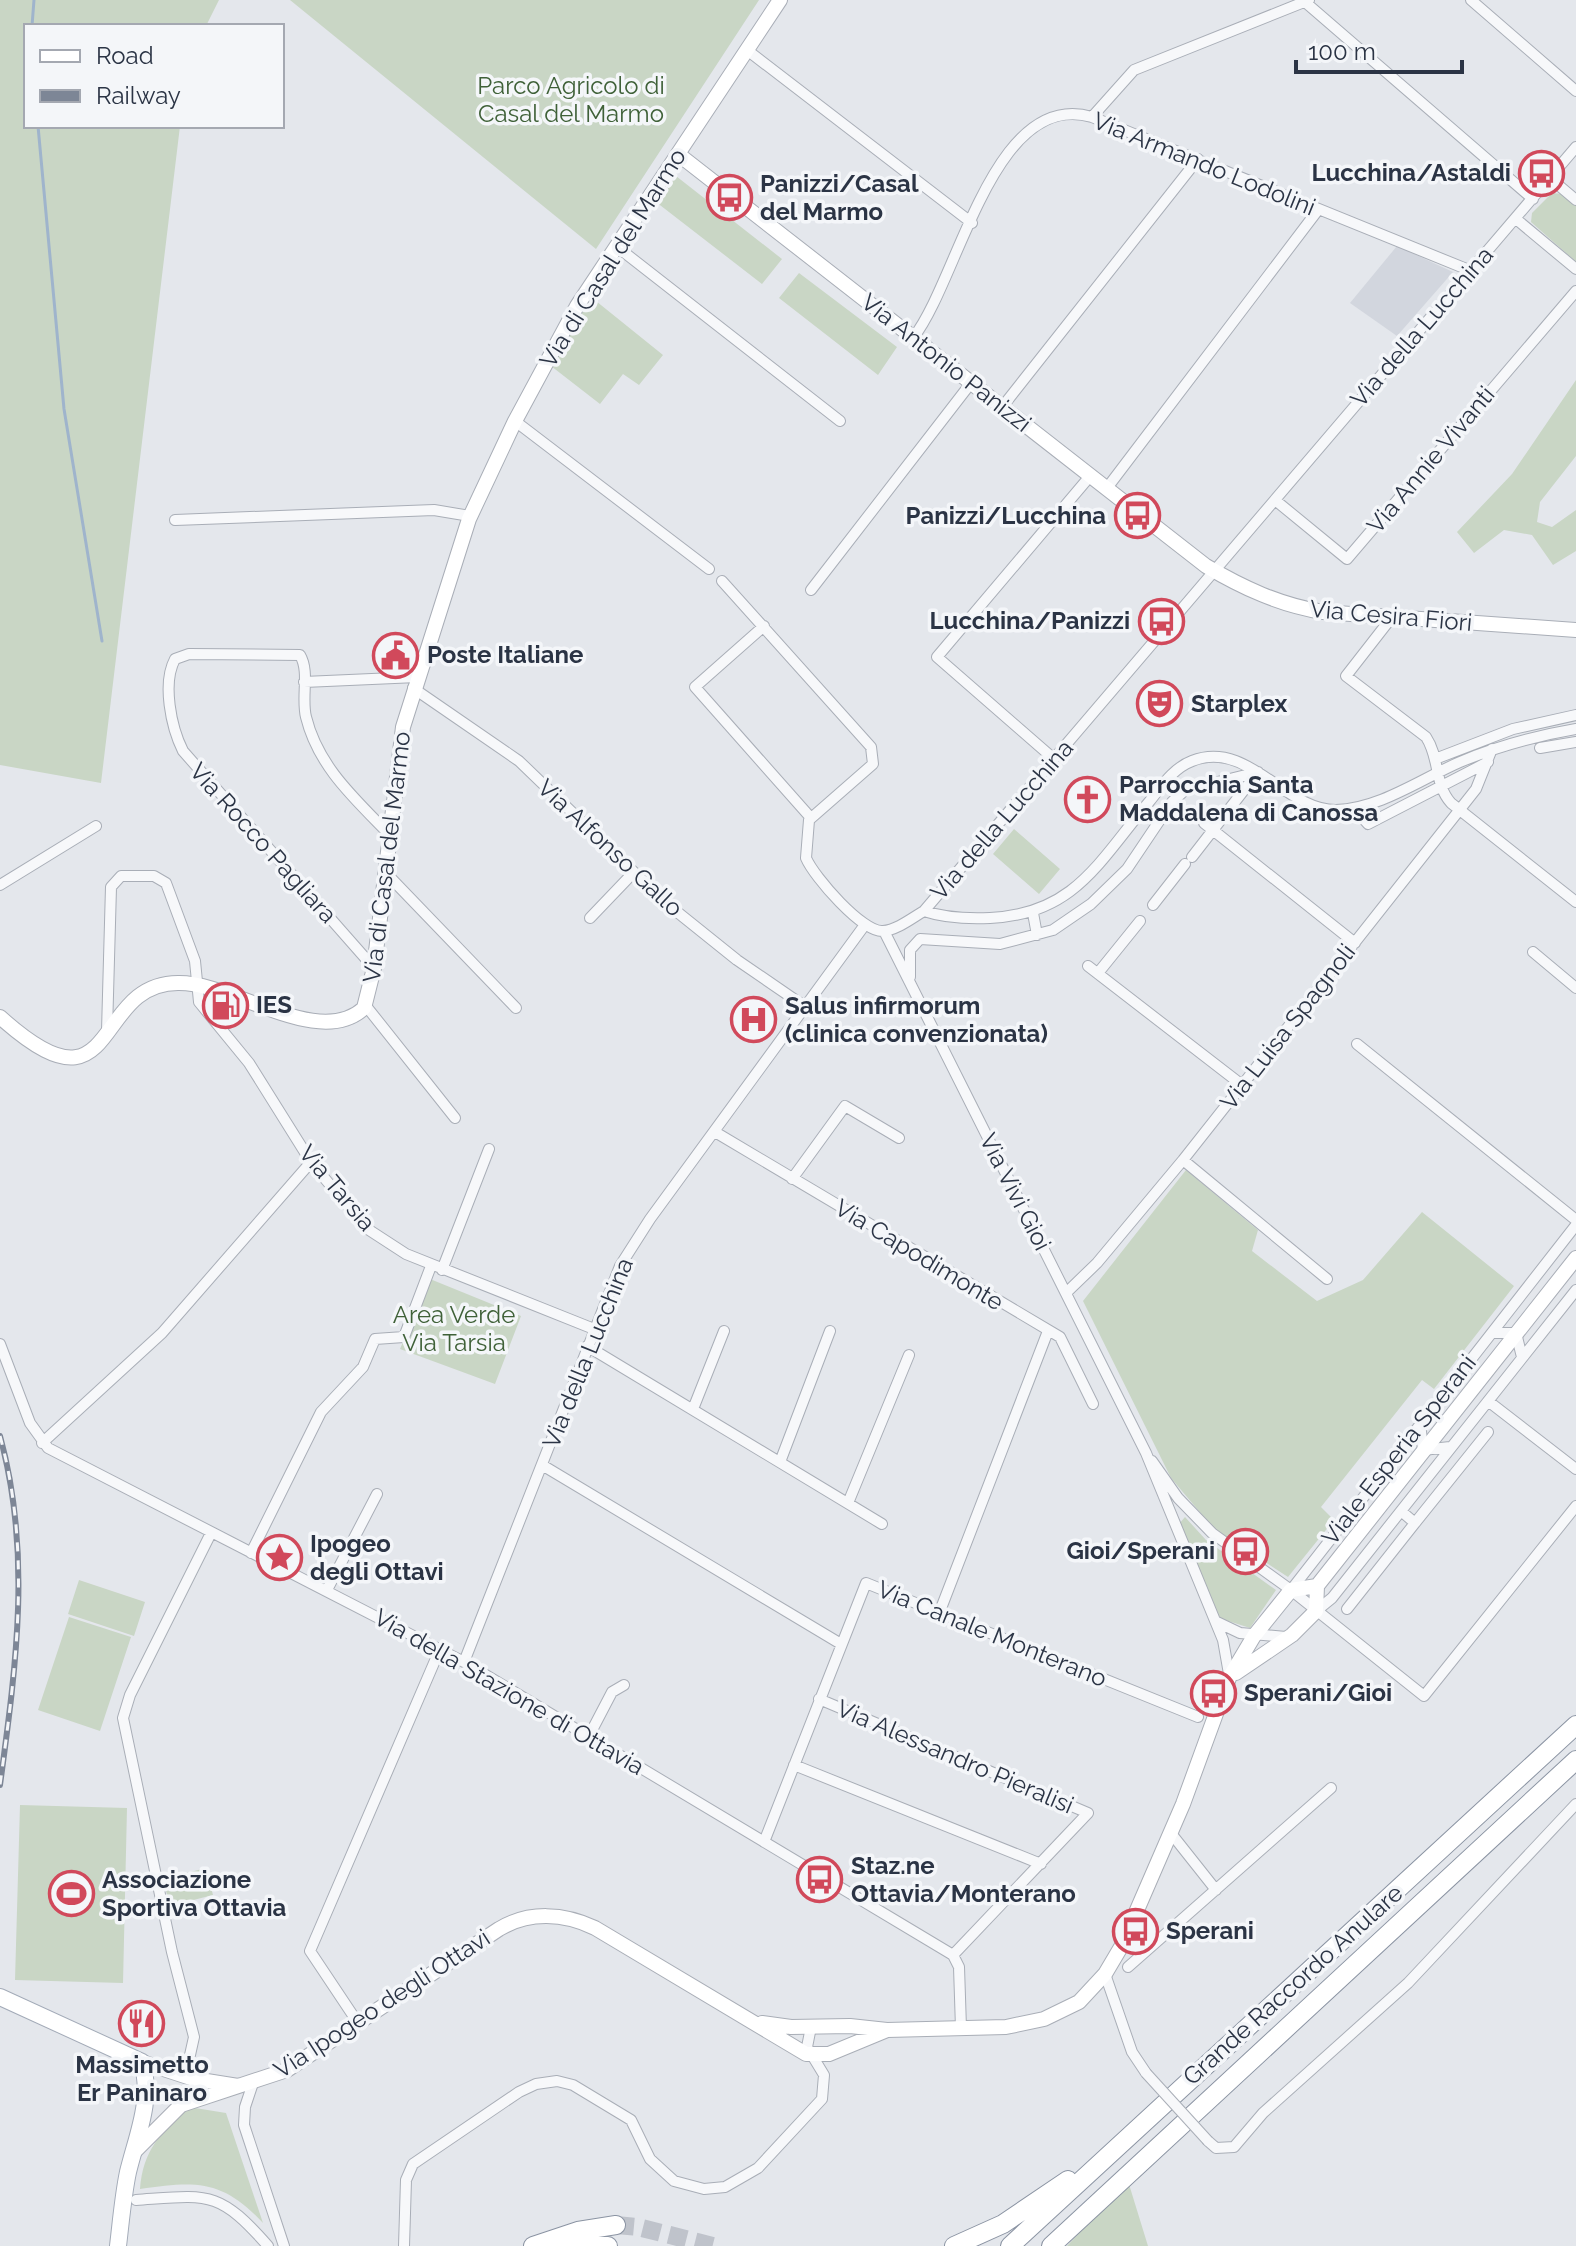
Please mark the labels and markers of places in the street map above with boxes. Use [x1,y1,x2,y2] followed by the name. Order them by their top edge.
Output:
[1518,149,1566,197] bus stop icon: Lucchina/Astaldi
[1311,158,1511,187] place label: Lucchina/Astaldi
[760,169,919,226] place label: Panizzi/Casal del Marmo
[705,174,753,222] bus stop icon: Panizzi/Casal del Marmo
[1113,492,1161,540] bus stop icon: Panizzi/Lucchina
[906,501,1106,530] place label: Panizzi/Lucchina
[1137,597,1185,645] bus stop icon: Lucchina/Panizzi
[930,606,1130,635] place label: Lucchina/Panizzi
[372,631,420,679] public building icon: Poste Italiane
[427,640,583,669] place label: Poste Italiane
[1136,680,1184,728] theatre icon: Starplex
[1191,689,1287,718] place label: Starplex
[1119,770,1378,827] place label: Parrocchia Santa Maddalena di Canossa
[1064,775,1112,823] church icon: Parrocchia Santa Maddalena di Canossa
[201,981,249,1029] fuel station icon: IES
[256,990,292,1019] place label: IES
[785,991,1048,1048] place label: Salus infirmorum (clinica convenzionata)
[730,996,778,1044] hospital icon: Salus infirmorum (clinica convenzionata)
[1222,1527,1270,1575] bus stop icon: Gioi/Sperani
[310,1529,444,1586] place label: Ipogeo degli Ottavi
[255,1534,303,1582] place icon: Ipogeo degli Ottavi
[1066,1536,1215,1565] place label: Gioi/Sperani
[1189,1669,1237,1717] bus stop icon: Sperani/Gioi
[1244,1678,1392,1707] place label: Sperani/Gioi
[851,1851,1076,1908] place label: Staz.ne Ottavia/Monterano
[796,1856,844,1904] bus stop icon: Staz.ne Ottavia/Monterano
[102,1865,287,1922] place label: Associazione Sportiva Ottavia
[47,1870,95,1918] sports icon: Associazione Sportiva Ottavia
[1111,1907,1159,1955] bus stop icon: Sperani
[1166,1916,1254,1945] place label: Sperani
[118,1999,166,2047] restaurant icon: Massimetto Er Paninaro
[75,2050,209,2107] place label: Massimetto Er Paninaro

